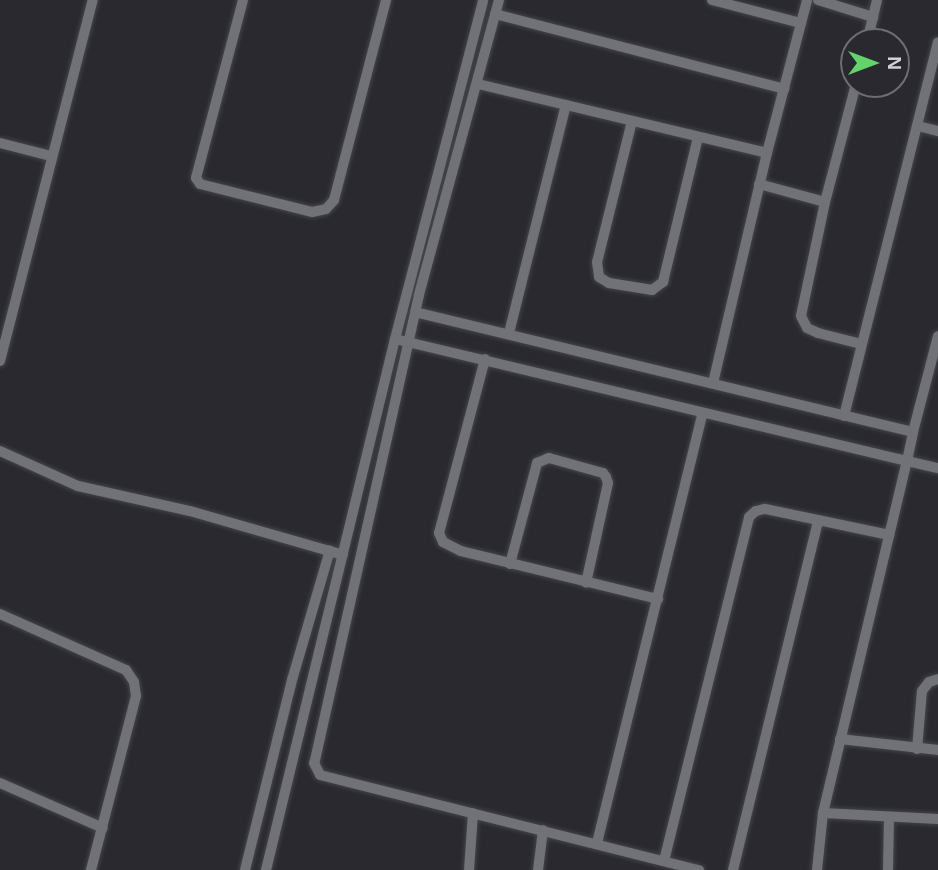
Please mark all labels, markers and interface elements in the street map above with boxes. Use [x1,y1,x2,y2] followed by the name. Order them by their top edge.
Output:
[840,28,910,98] north arrow
[884,56,905,70] text: N

